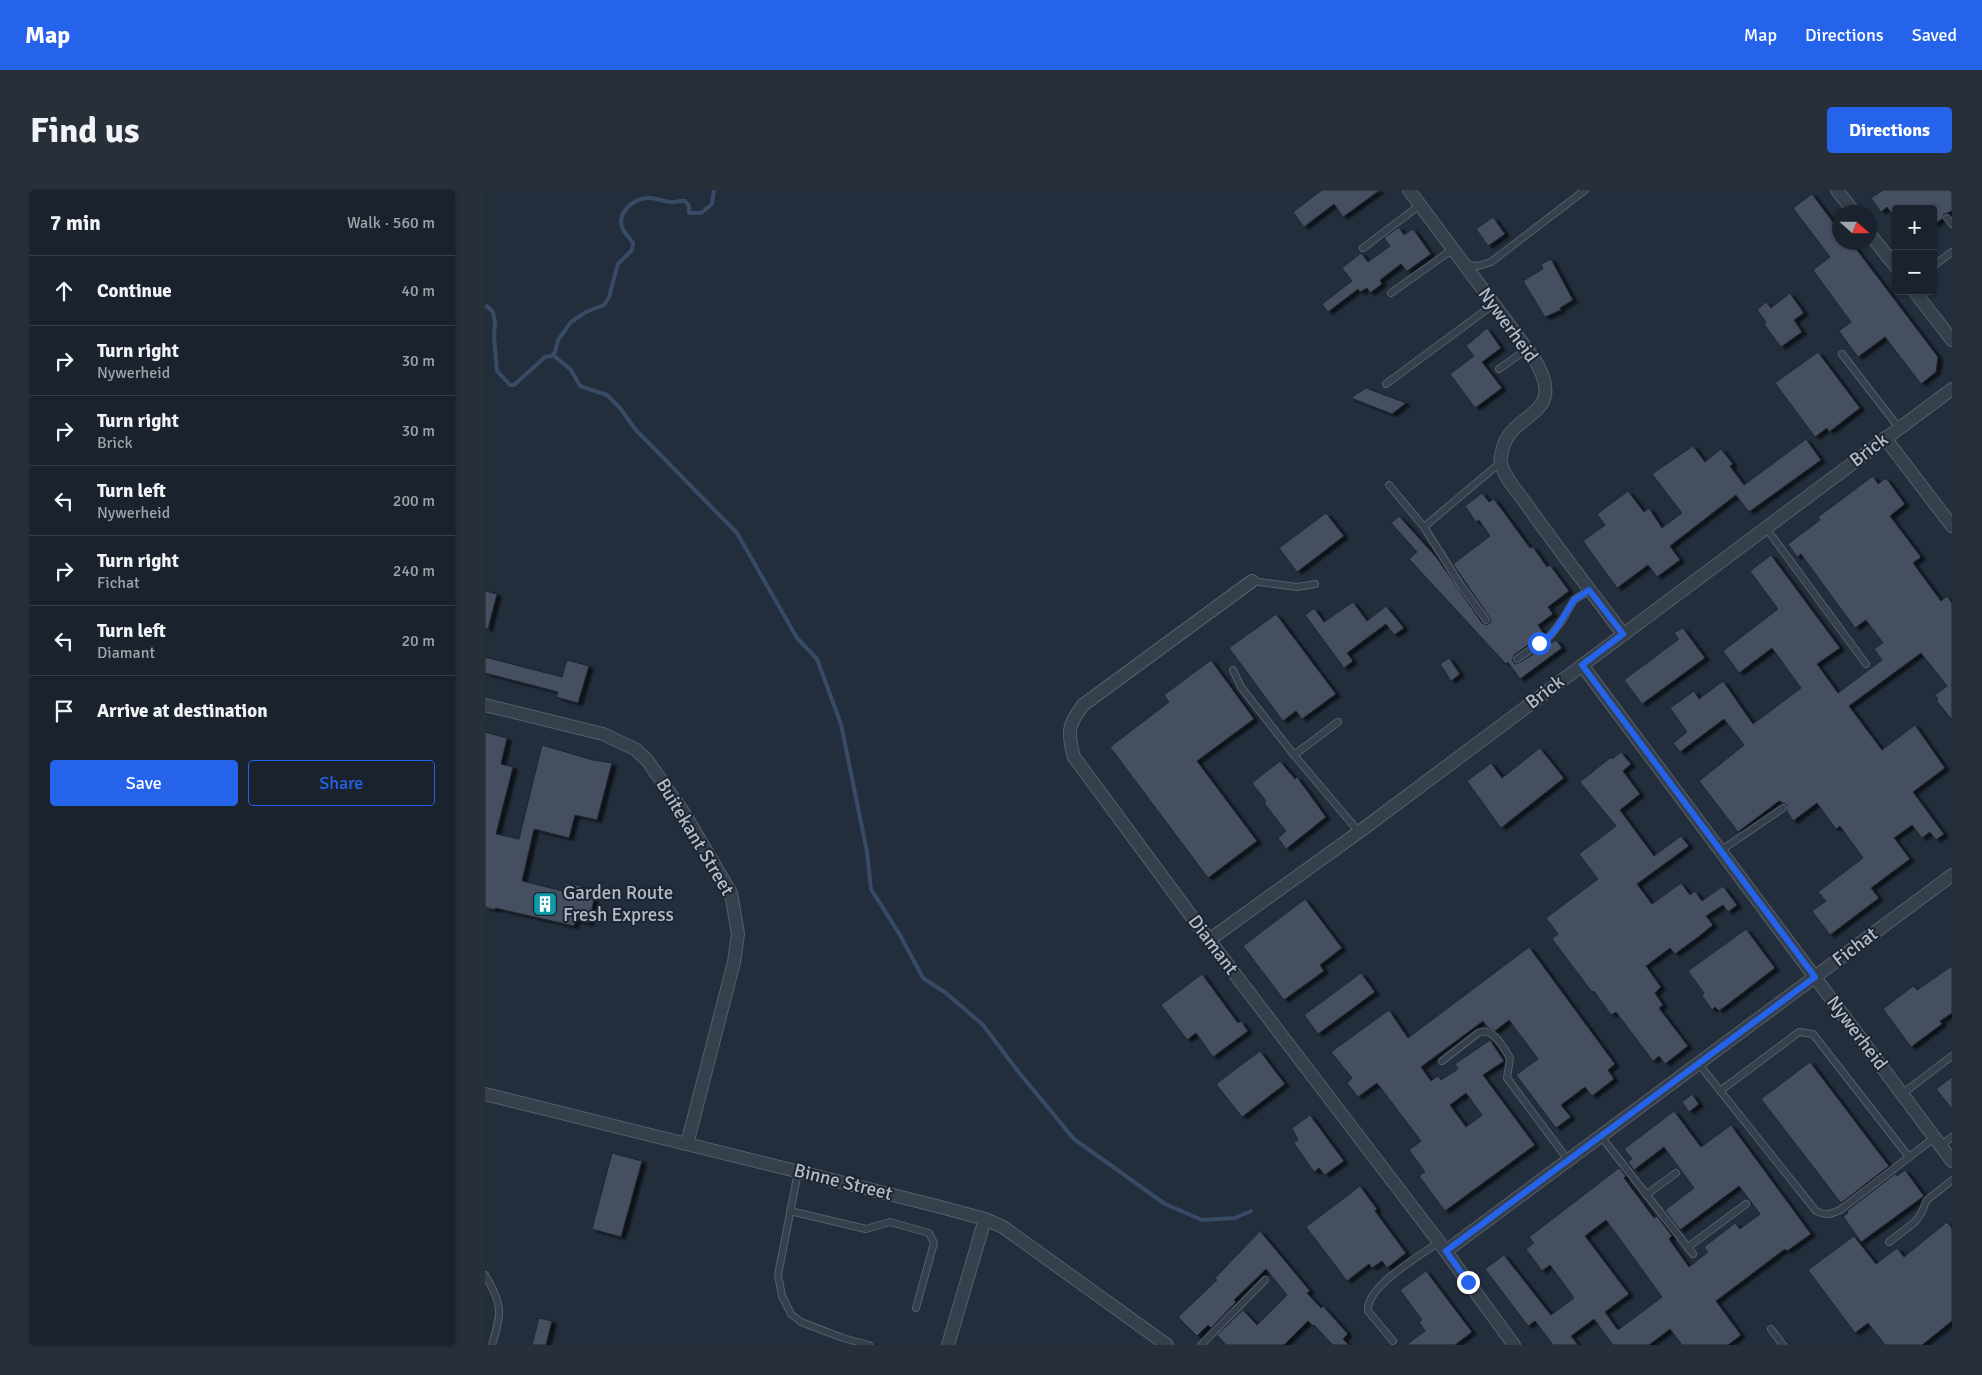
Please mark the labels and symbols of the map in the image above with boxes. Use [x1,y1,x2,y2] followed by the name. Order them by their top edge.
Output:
[1832,205,1877,250] north arrow
[1473,283,1543,367] street label: Nywerheid
[1845,427,1893,472] street label: Brick
[1528,632,1551,655] route start
[1521,669,1569,714] street label: Brick
[651,774,740,900] street label: Buitekant Street
[563,881,674,927] place label: Garden Route Fresh Express
[532,891,558,917] building icon: Garden Route Fresh Express
[1183,910,1244,980] street label: Diamant
[1828,922,1883,972] street label: Fichat
[1821,991,1893,1075] street label: Nywerheid
[791,1158,895,1206] street label: Binne Street
[1457,1271,1480,1294] route end

